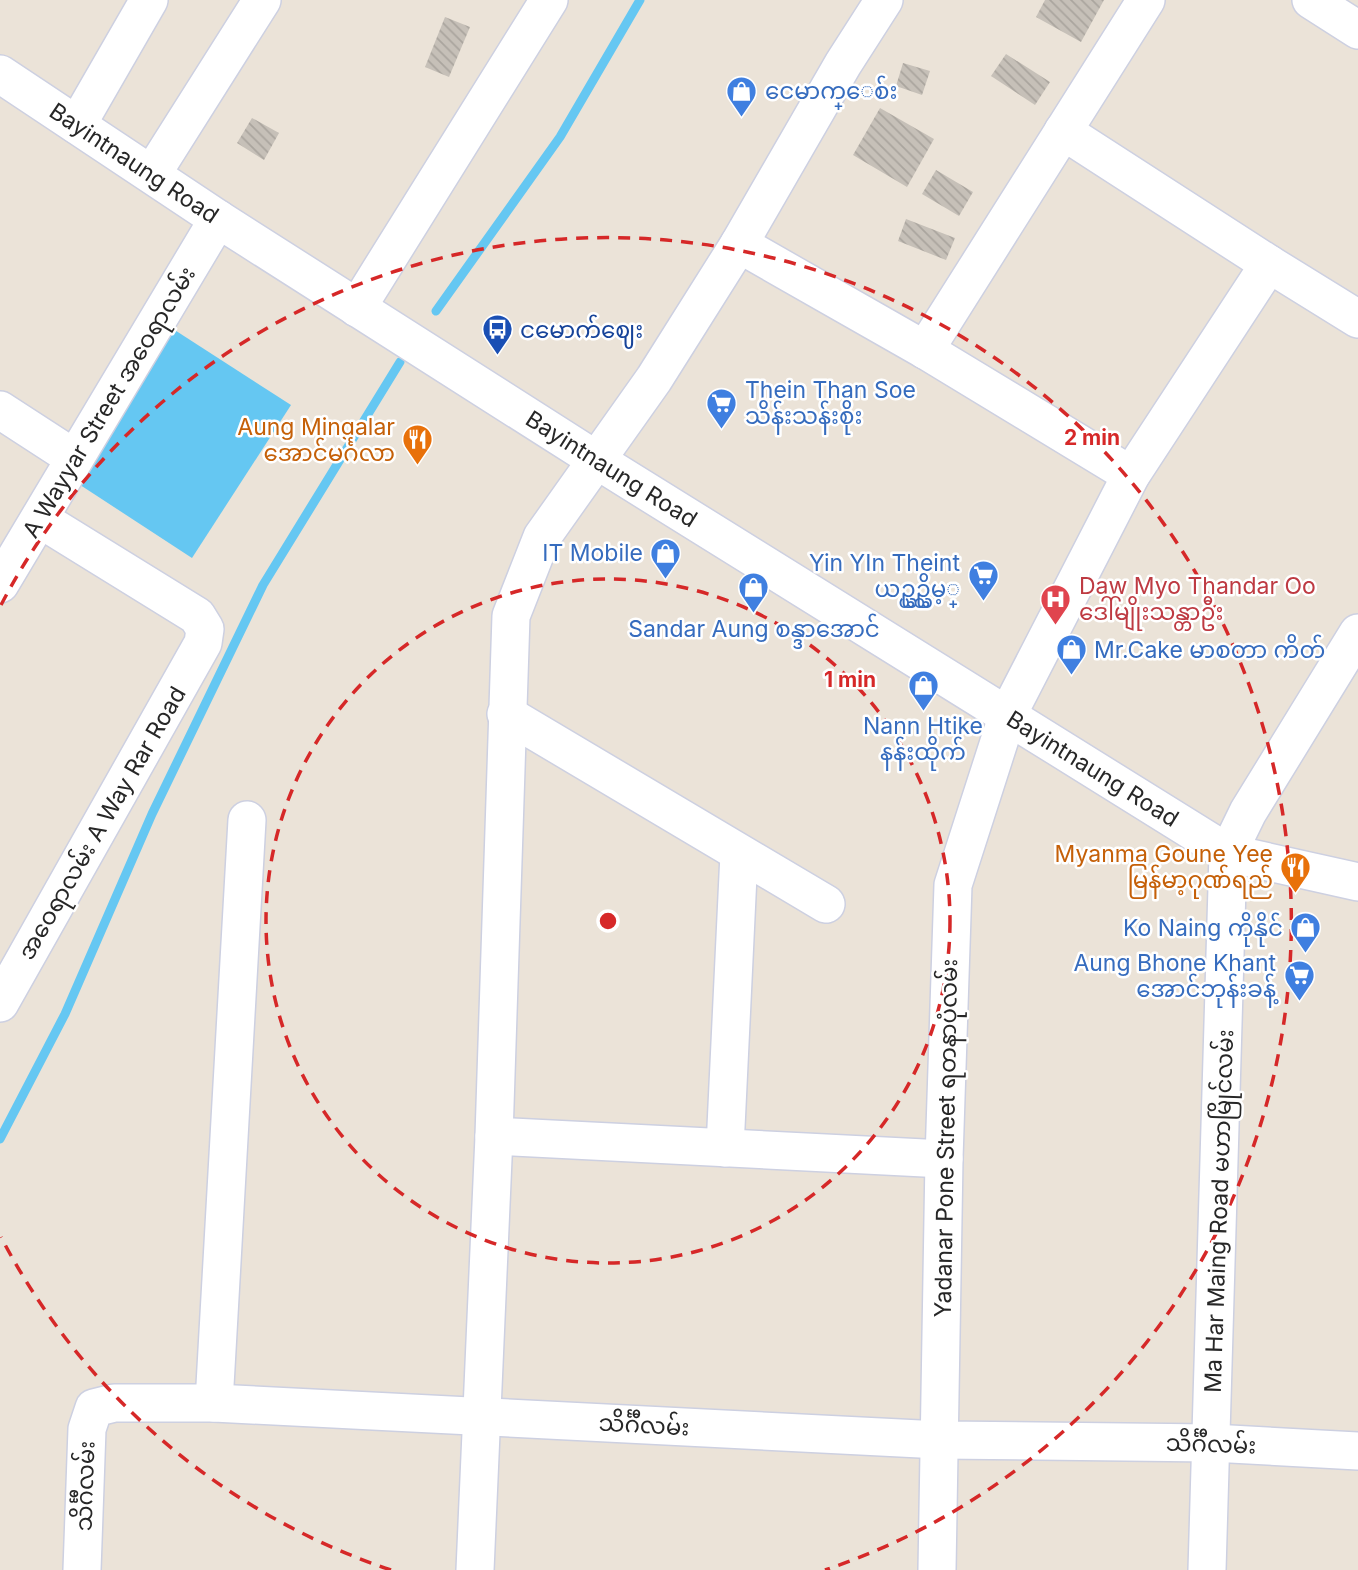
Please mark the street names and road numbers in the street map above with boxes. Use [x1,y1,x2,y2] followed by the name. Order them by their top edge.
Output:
[44,97,224,229] street label: Bayintnaung Road
[15,260,206,545] street label: A Wayyar Street အဝေရာလမ်း
[521,405,702,533] street label: Bayintnaung Road
[11,681,196,967] street label: အဝေရာလမ်း A Way Rar Road
[1002,705,1184,833] street label: Bayintnaung Road
[927,958,968,1318] street label: Yadanar Pone Street ရတနာပုံလမ်း
[1197,1029,1244,1393] street label: Ma Har Maing Road မဟာမြိုင်လမ်း
[598,1407,690,1441] street label: သိင်္ဂီလမ်း
[1165,1426,1257,1460] street label: သိင်္ဂီလမ်း
[67,1440,101,1532] street label: သိင်္ဂီလမ်း

